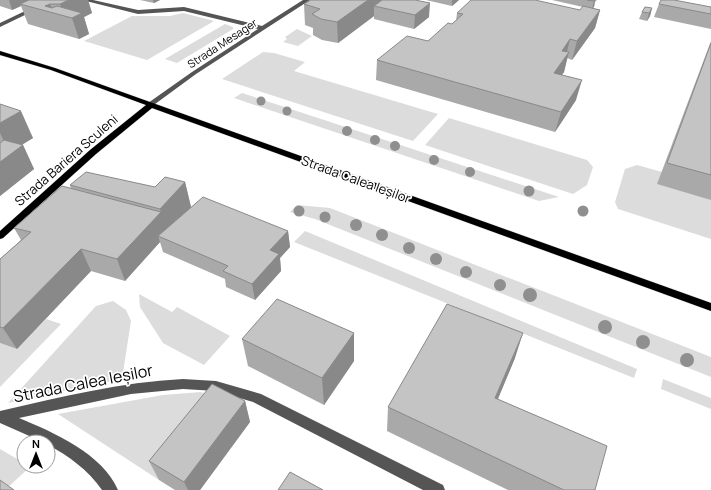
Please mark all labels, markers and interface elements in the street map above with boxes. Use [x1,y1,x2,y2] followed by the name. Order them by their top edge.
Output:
[184,15,260,71] street label: Strada Mesager
[11,110,121,210] street label: Strada Bariera Sculeni
[299,151,413,207] street label: Strada Calea Ieșilor
[11,359,155,407] street label: Strada Calea Ieșilor
[16,434,56,474] north arrow
[32,436,40,451] text: N

